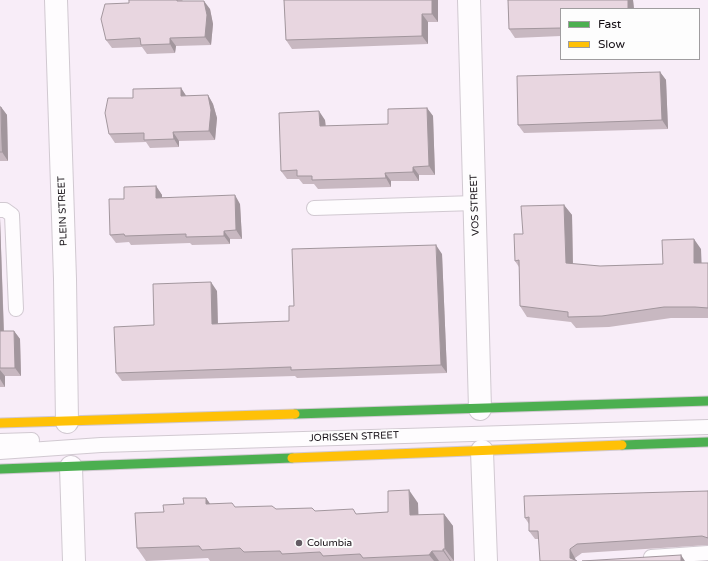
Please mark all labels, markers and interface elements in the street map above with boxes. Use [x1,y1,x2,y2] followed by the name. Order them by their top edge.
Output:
[560,8,700,60] legend
[598,17,621,31] text: Fast
[598,37,625,51] text: Slow
[468,174,482,236] street label: VOS STREET
[56,176,70,246] street label: PLEIN STREET
[309,429,399,445] street label: JORISSEN STREET
[307,537,352,549] place label: Columbia
[294,538,304,548] marker: Columbia

